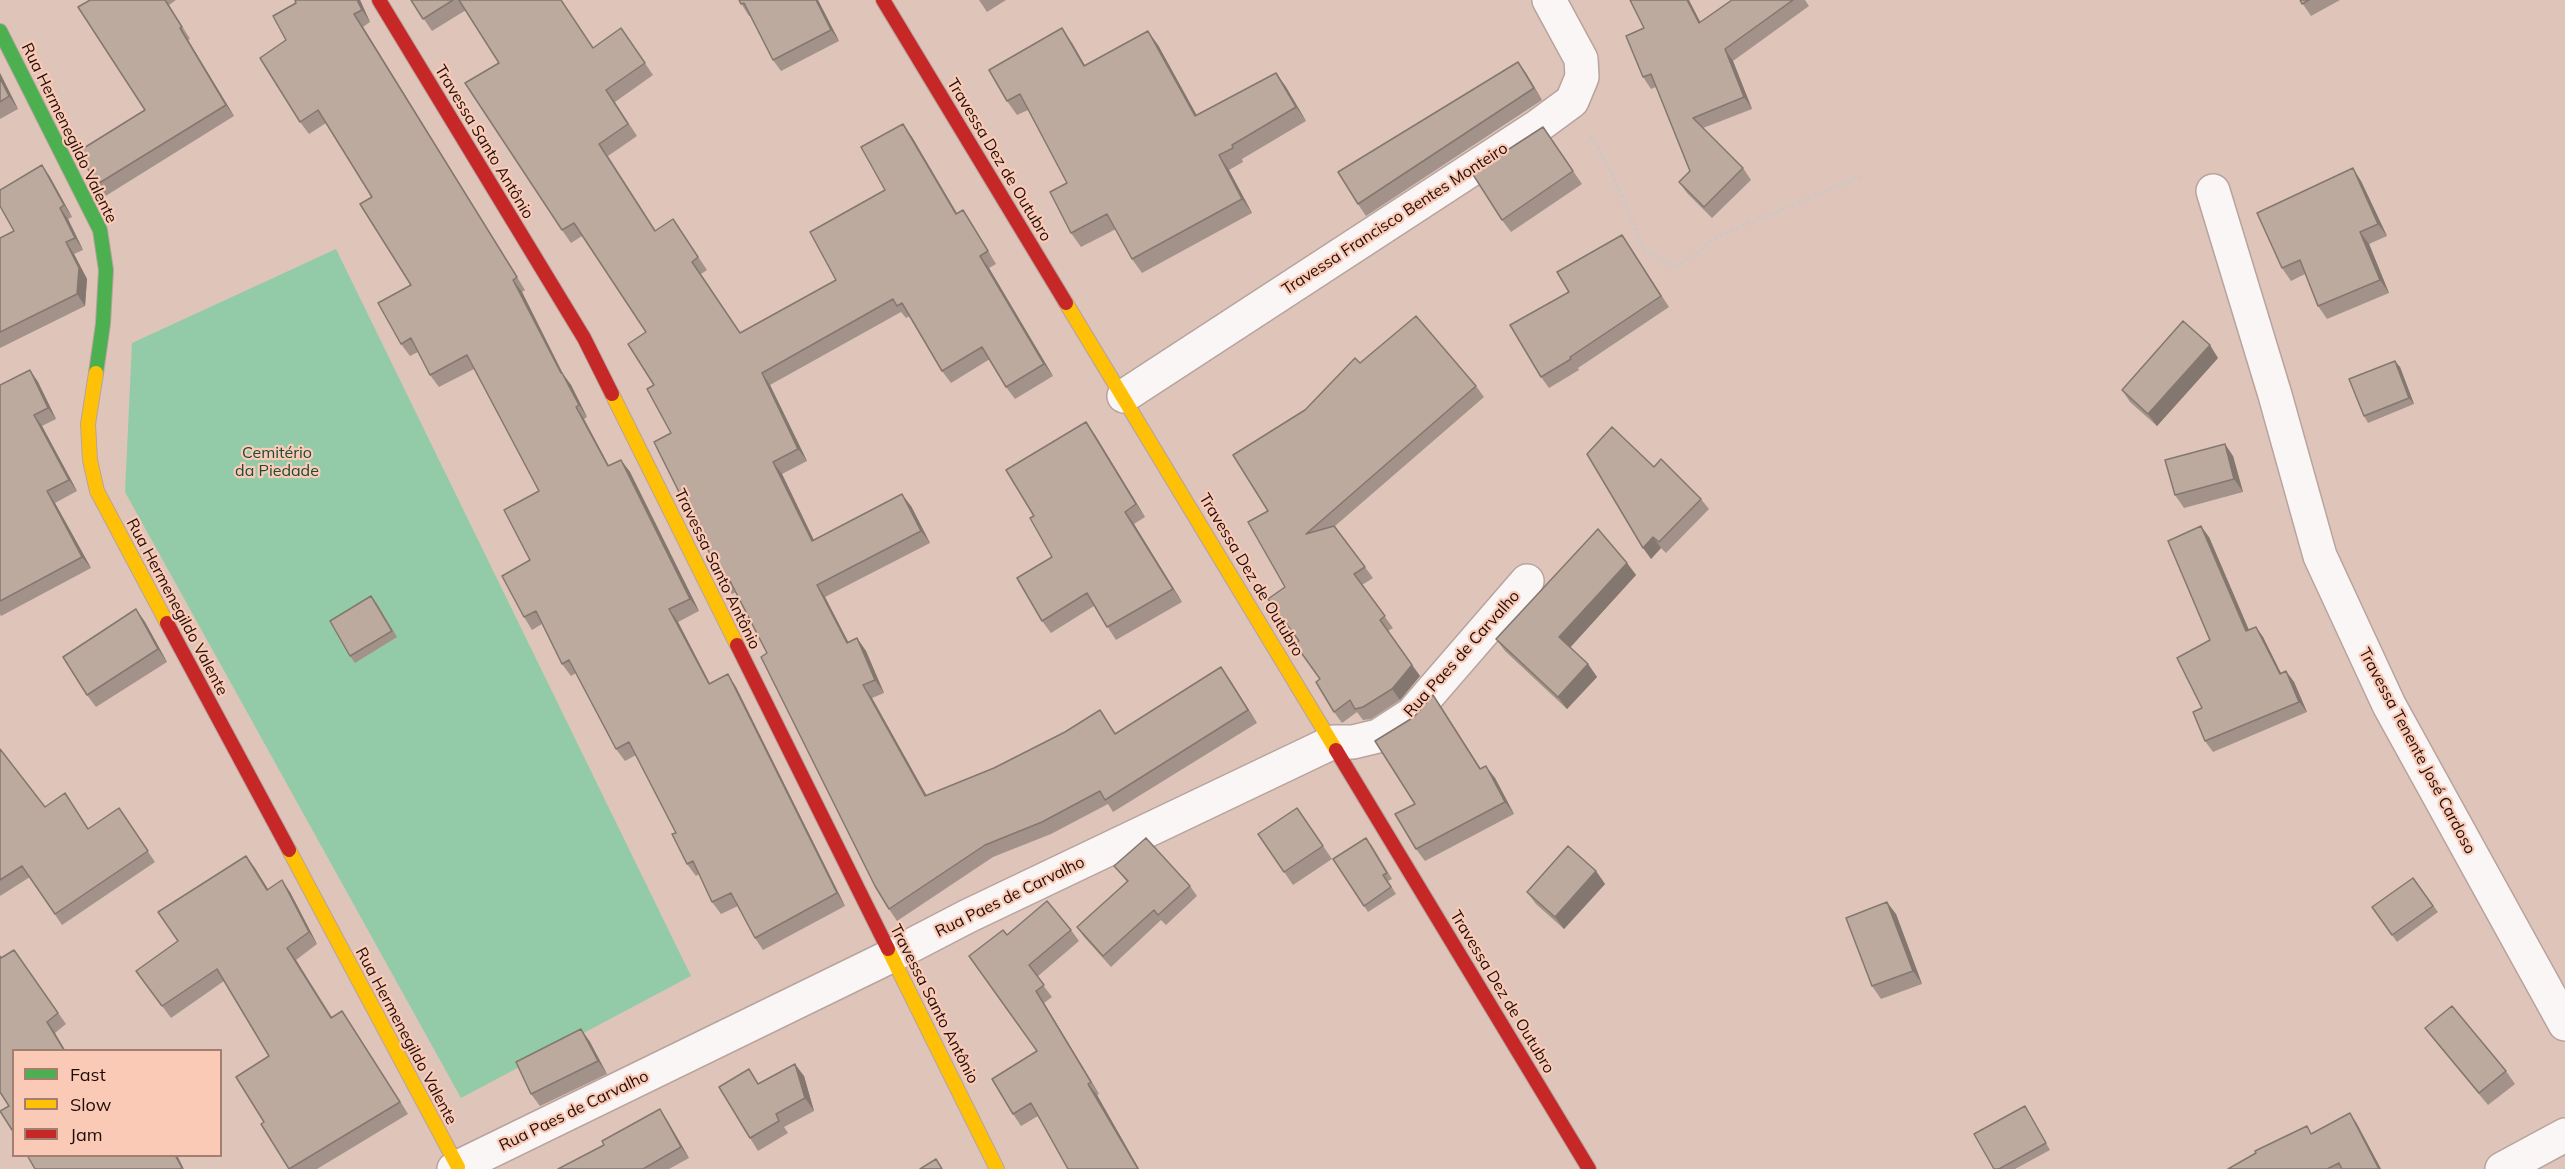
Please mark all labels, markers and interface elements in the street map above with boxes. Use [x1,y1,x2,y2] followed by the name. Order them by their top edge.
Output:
[17,40,121,226] street label: Rua Hermenegildo Valente
[430,61,538,223] street label: Travessa Santo Antônio
[943,75,1055,245] street label: Travessa Dez de Outubro
[1279,139,1511,299] street label: Travessa Francisco Bentes Monteiro
[235,443,319,481] park label: Cemitério da Piedade
[670,486,764,652] street label: Travessa Santo Antônio
[1195,490,1307,660] street label: Travessa Dez de Outubro
[122,515,232,699] street label: Rua Hermenegildo Valente
[1400,587,1524,721] street label: Rua Paes de Carvalho
[2354,645,2480,857] street label: Travessa Tenente José Cardoso
[932,852,1088,942] street label: Rua Paes de Carvalho
[1446,907,1558,1077] street label: Travessa Dez de Outubro
[885,921,983,1087] street label: Travessa Santo Antônio
[351,944,461,1128] street label: Rua Hermenegildo Valente
[12,1049,222,1157] legend
[70,1063,106,1086] text: Fast
[496,1066,652,1156] street label: Rua Paes de Carvalho
[70,1093,111,1116] text: Slow
[70,1123,103,1146] text: Jam

